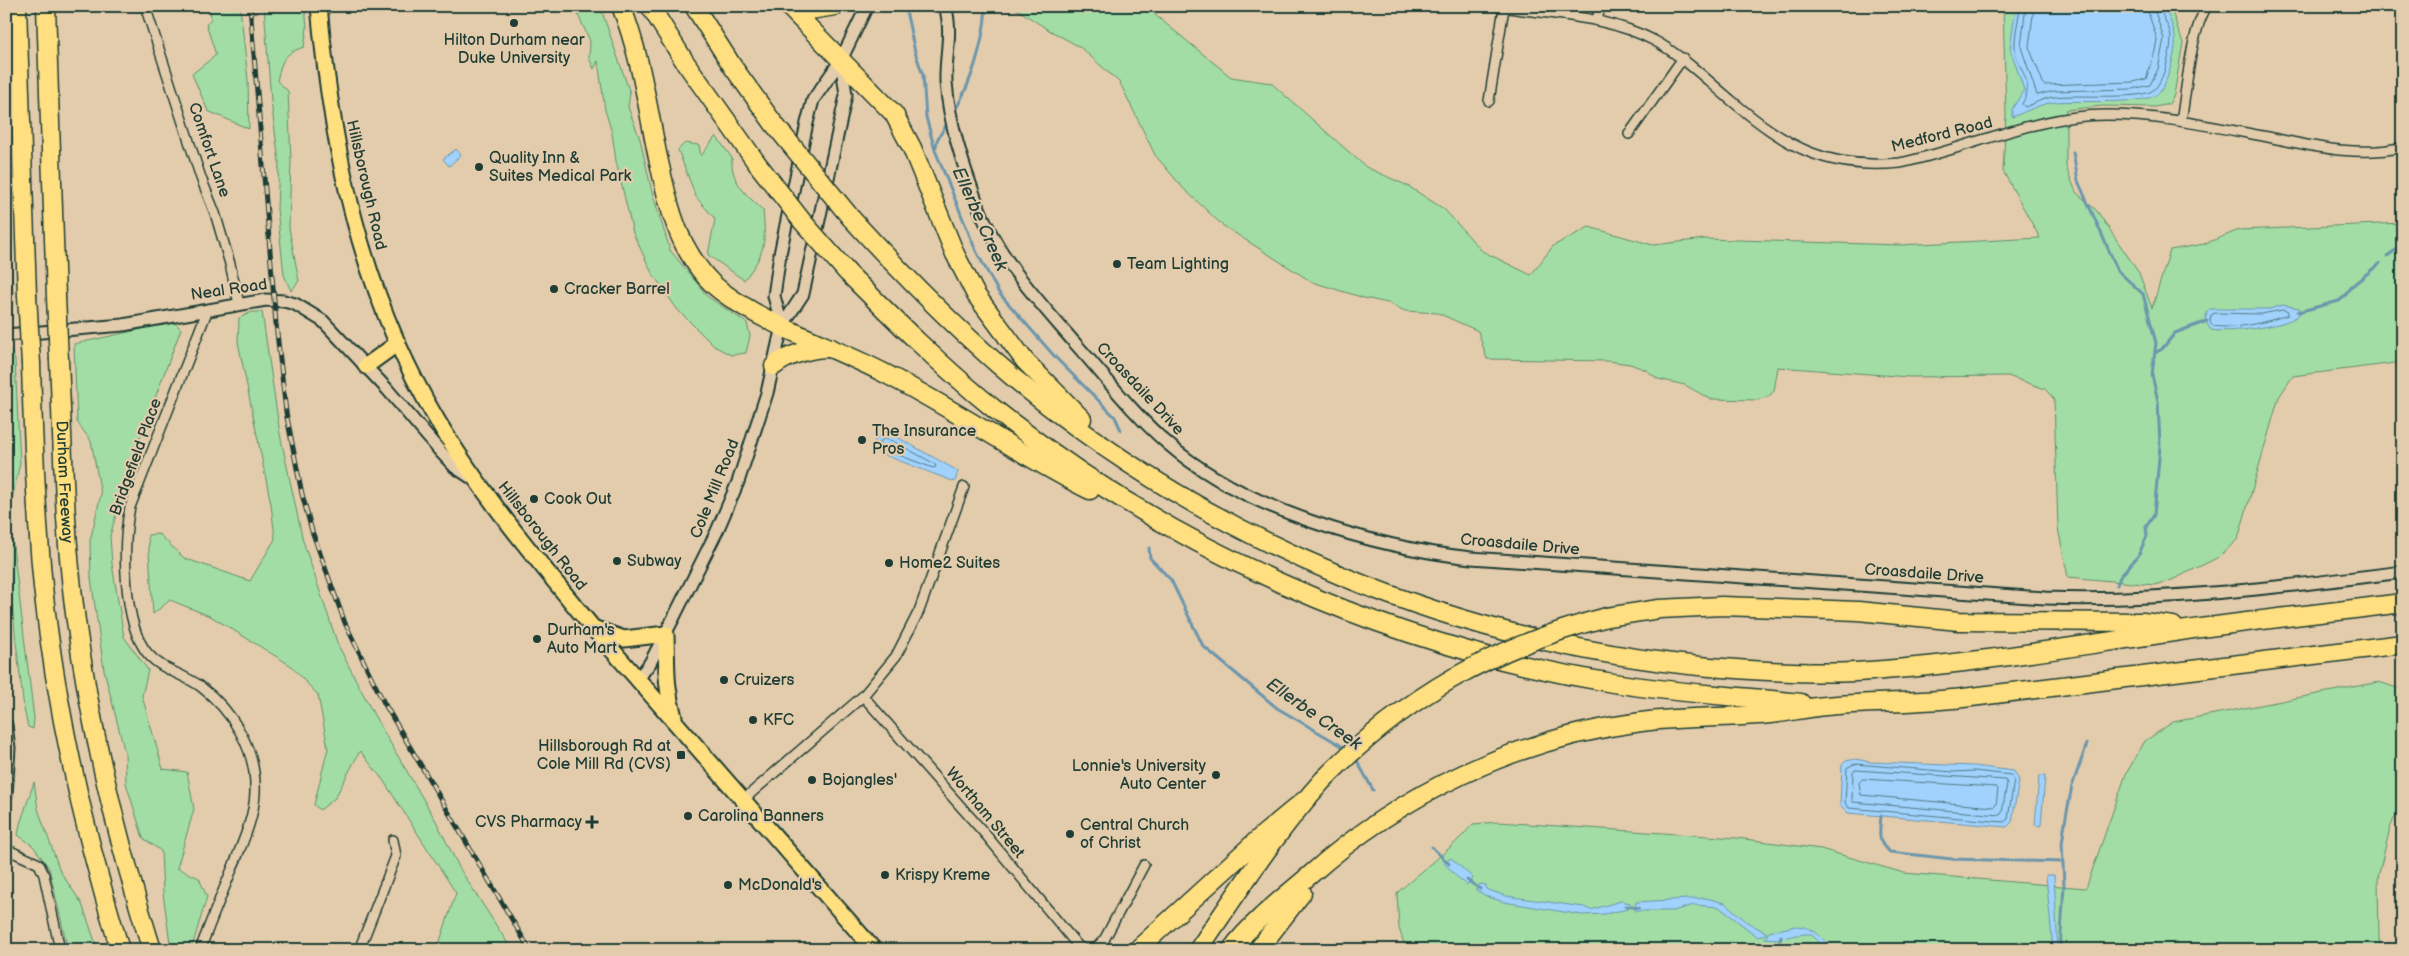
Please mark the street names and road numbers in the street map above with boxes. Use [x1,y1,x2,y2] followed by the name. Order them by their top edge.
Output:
[184,100,234,200] street label: Comfort Lane
[1889,113,1995,157] street label: Medford Road
[342,118,390,252] street label: Hillsborough Road
[189,275,269,305] street label: Neal Road
[1092,339,1188,440] street label: Croasdaile Drive
[106,395,166,518] street label: Bridgefield Place
[52,420,77,545] street label: Durham Freeway
[686,437,744,541] street label: Cole Mill Road
[494,478,590,594] street label: Hillsborough Road
[1460,530,1581,560] street label: Croasdaile Drive
[1864,560,1985,588] street label: Croasdaile Drive
[941,764,1029,862] street label: Wortham Street

